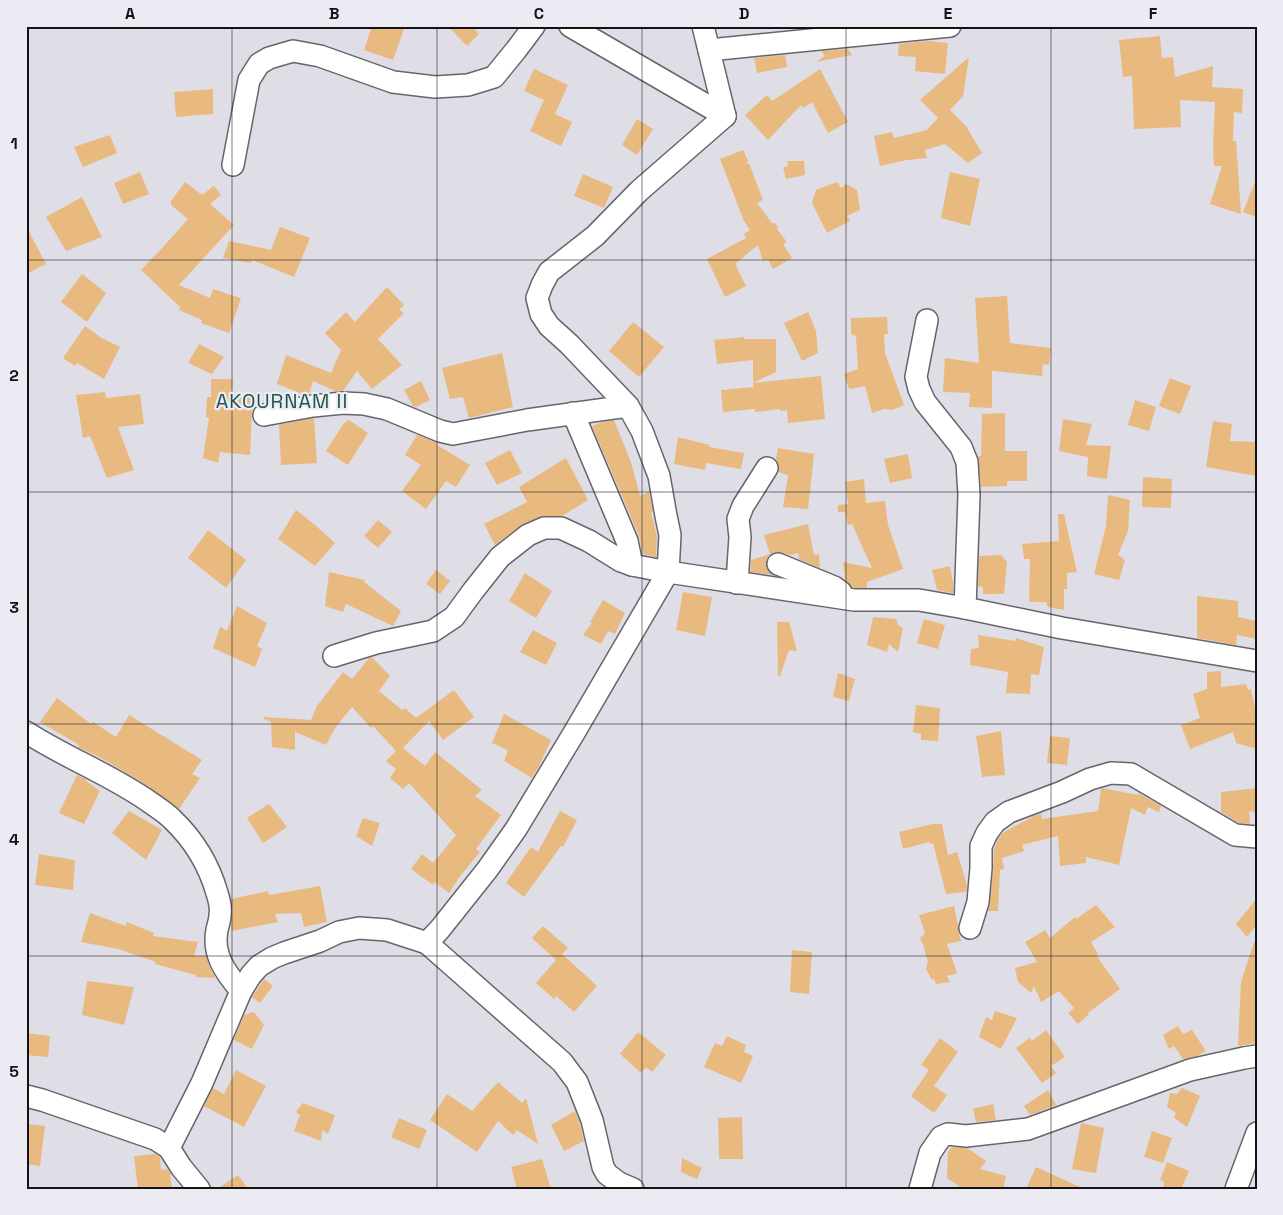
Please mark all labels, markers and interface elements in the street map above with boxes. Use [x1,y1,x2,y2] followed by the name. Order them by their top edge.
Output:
[125,3,135,24] text: A
[329,3,339,24] text: B
[534,3,544,24] text: C
[739,3,749,24] text: D
[944,3,953,24] text: E
[1149,3,1158,24] text: F
[10,133,18,154] text: 1
[9,365,19,386] text: 2
[216,388,348,414] district label: AKOURNAM II
[9,597,19,618] text: 3
[9,829,19,850] text: 4
[9,1061,19,1082] text: 5

